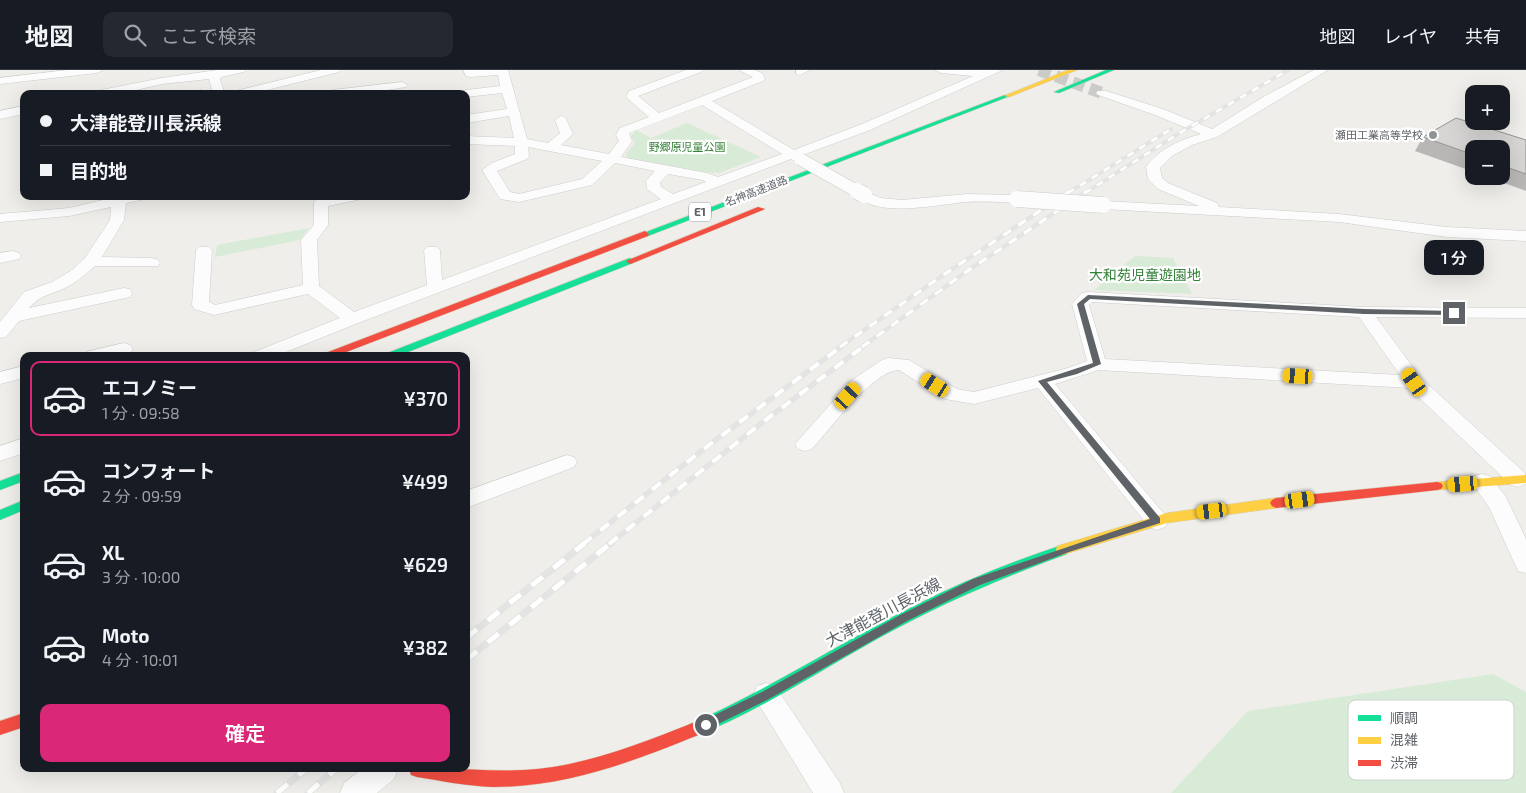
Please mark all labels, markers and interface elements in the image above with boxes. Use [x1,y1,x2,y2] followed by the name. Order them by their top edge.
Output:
[103,12,453,57] search box
[25,21,73,50] text: 地図
[121,21,149,49] icon: search
[161,24,256,47] text: ここで検索
[1320,25,1356,47] text: 地図
[1384,25,1437,47] text: レイヤ
[1465,25,1501,47] text: 共有
[1465,85,1510,185] map controls
[1465,85,1510,130] button: +
[70,111,222,134] text: 大津能登川長浜線
[1335,128,1423,141] place label: 瀬田工業高等学校
[1427,129,1439,141] marker: 瀬田工業高等学校
[649,140,726,153] park label: 野郷原児童公園
[1465,140,1510,185] button: −
[70,159,127,182] text: 目的地
[723,173,789,208] street label: 名神高速道路
[689,202,711,222] road number: E1
[1424,240,1484,276] callout: 1 分
[1441,248,1467,267] text: 1 分
[1089,266,1201,283] park label: 大和苑児童遊園地
[1443,302,1465,324] route end
[1399,365,1428,399] car
[1282,368,1313,384] car
[918,371,951,399] car
[42,376,87,421] icon: car
[102,376,197,399] text: エコノミー
[832,380,863,412] car
[403,387,448,410] text: ¥370
[102,403,180,422] text: 1 分 · 09:58
[42,459,87,504] icon: car
[102,459,215,482] text: コンフォート
[402,470,448,493] text: ¥499
[1447,475,1478,493] car
[102,486,182,505] text: 2 分 · 09:59
[1284,490,1315,510] car
[1196,502,1227,520] car
[102,541,124,564] text: XL
[42,542,87,587] icon: car
[403,553,448,576] text: ¥629
[102,567,180,586] text: 3 分 · 10:00
[822,573,944,650] street label: 大津能登川長浜線
[102,624,150,647] text: Moto
[42,625,87,670] icon: car
[402,636,448,659] text: ¥382
[102,650,178,669] text: 4 分 · 10:01
[1348,700,1514,780] legend
[40,704,450,762] button: 確定
[1390,709,1418,726] text: 順調
[695,714,717,736] route start
[1390,731,1418,748] text: 混雑
[1390,754,1418,771] text: 渋滞

